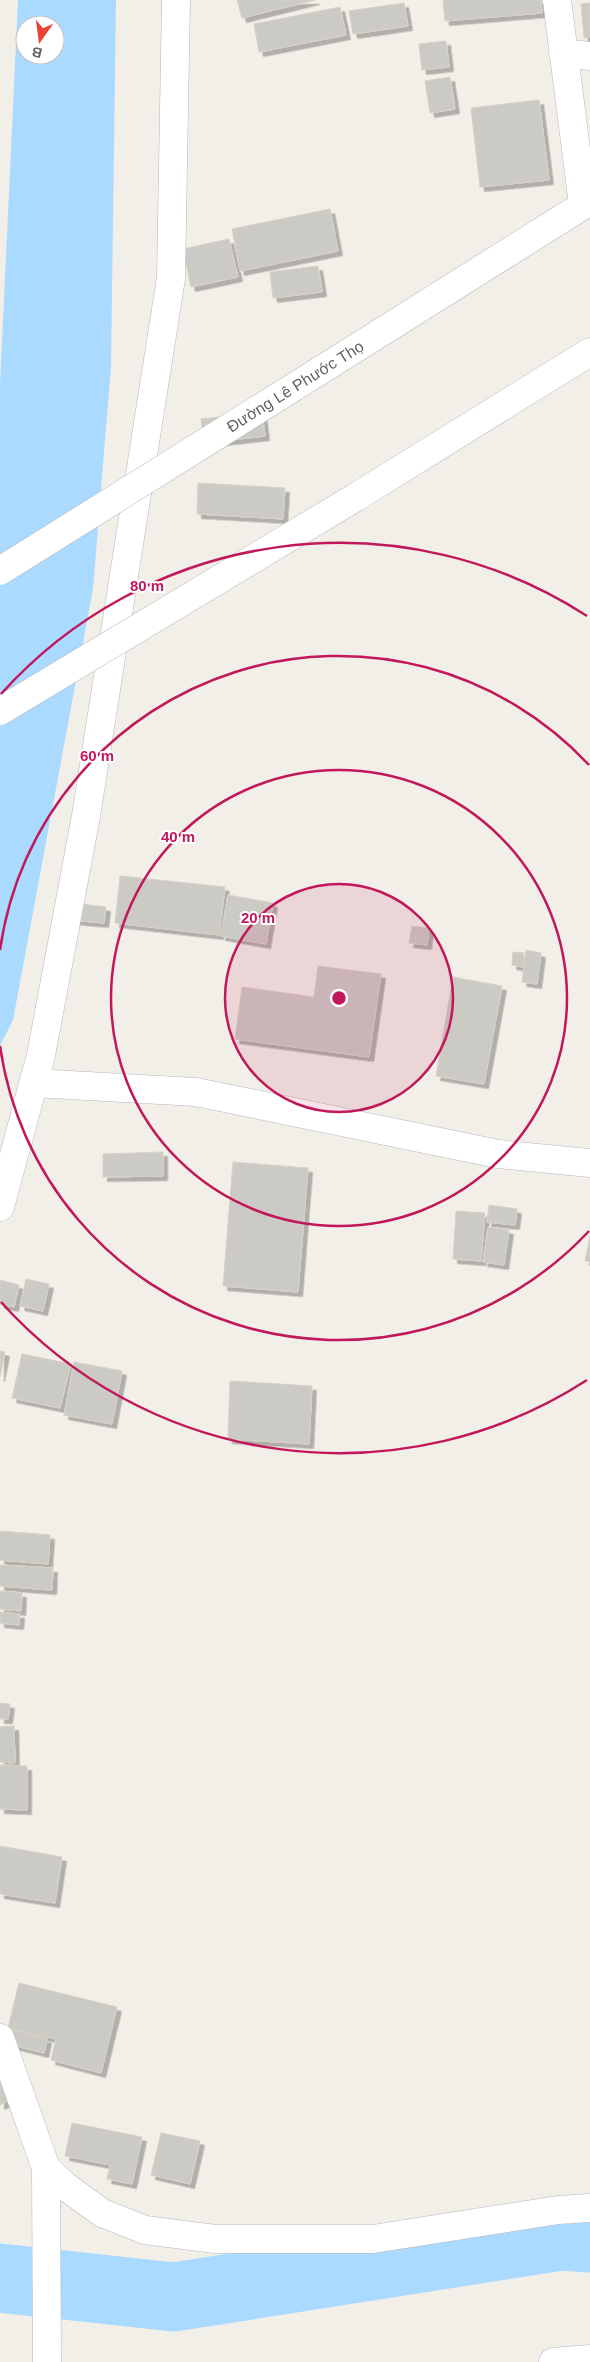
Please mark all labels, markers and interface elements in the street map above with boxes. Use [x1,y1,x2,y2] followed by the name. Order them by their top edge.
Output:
[15,15,65,65] north arrow
[30,44,44,62] text: B
[224,337,367,435] street label: Đường Lê Phước Thọ
[130,577,164,594] text: 80 m
[80,747,114,764] text: 60 m
[161,828,195,845] text: 40 m
[241,909,275,926] text: 20 m
[330,989,348,1007] centre of rings

